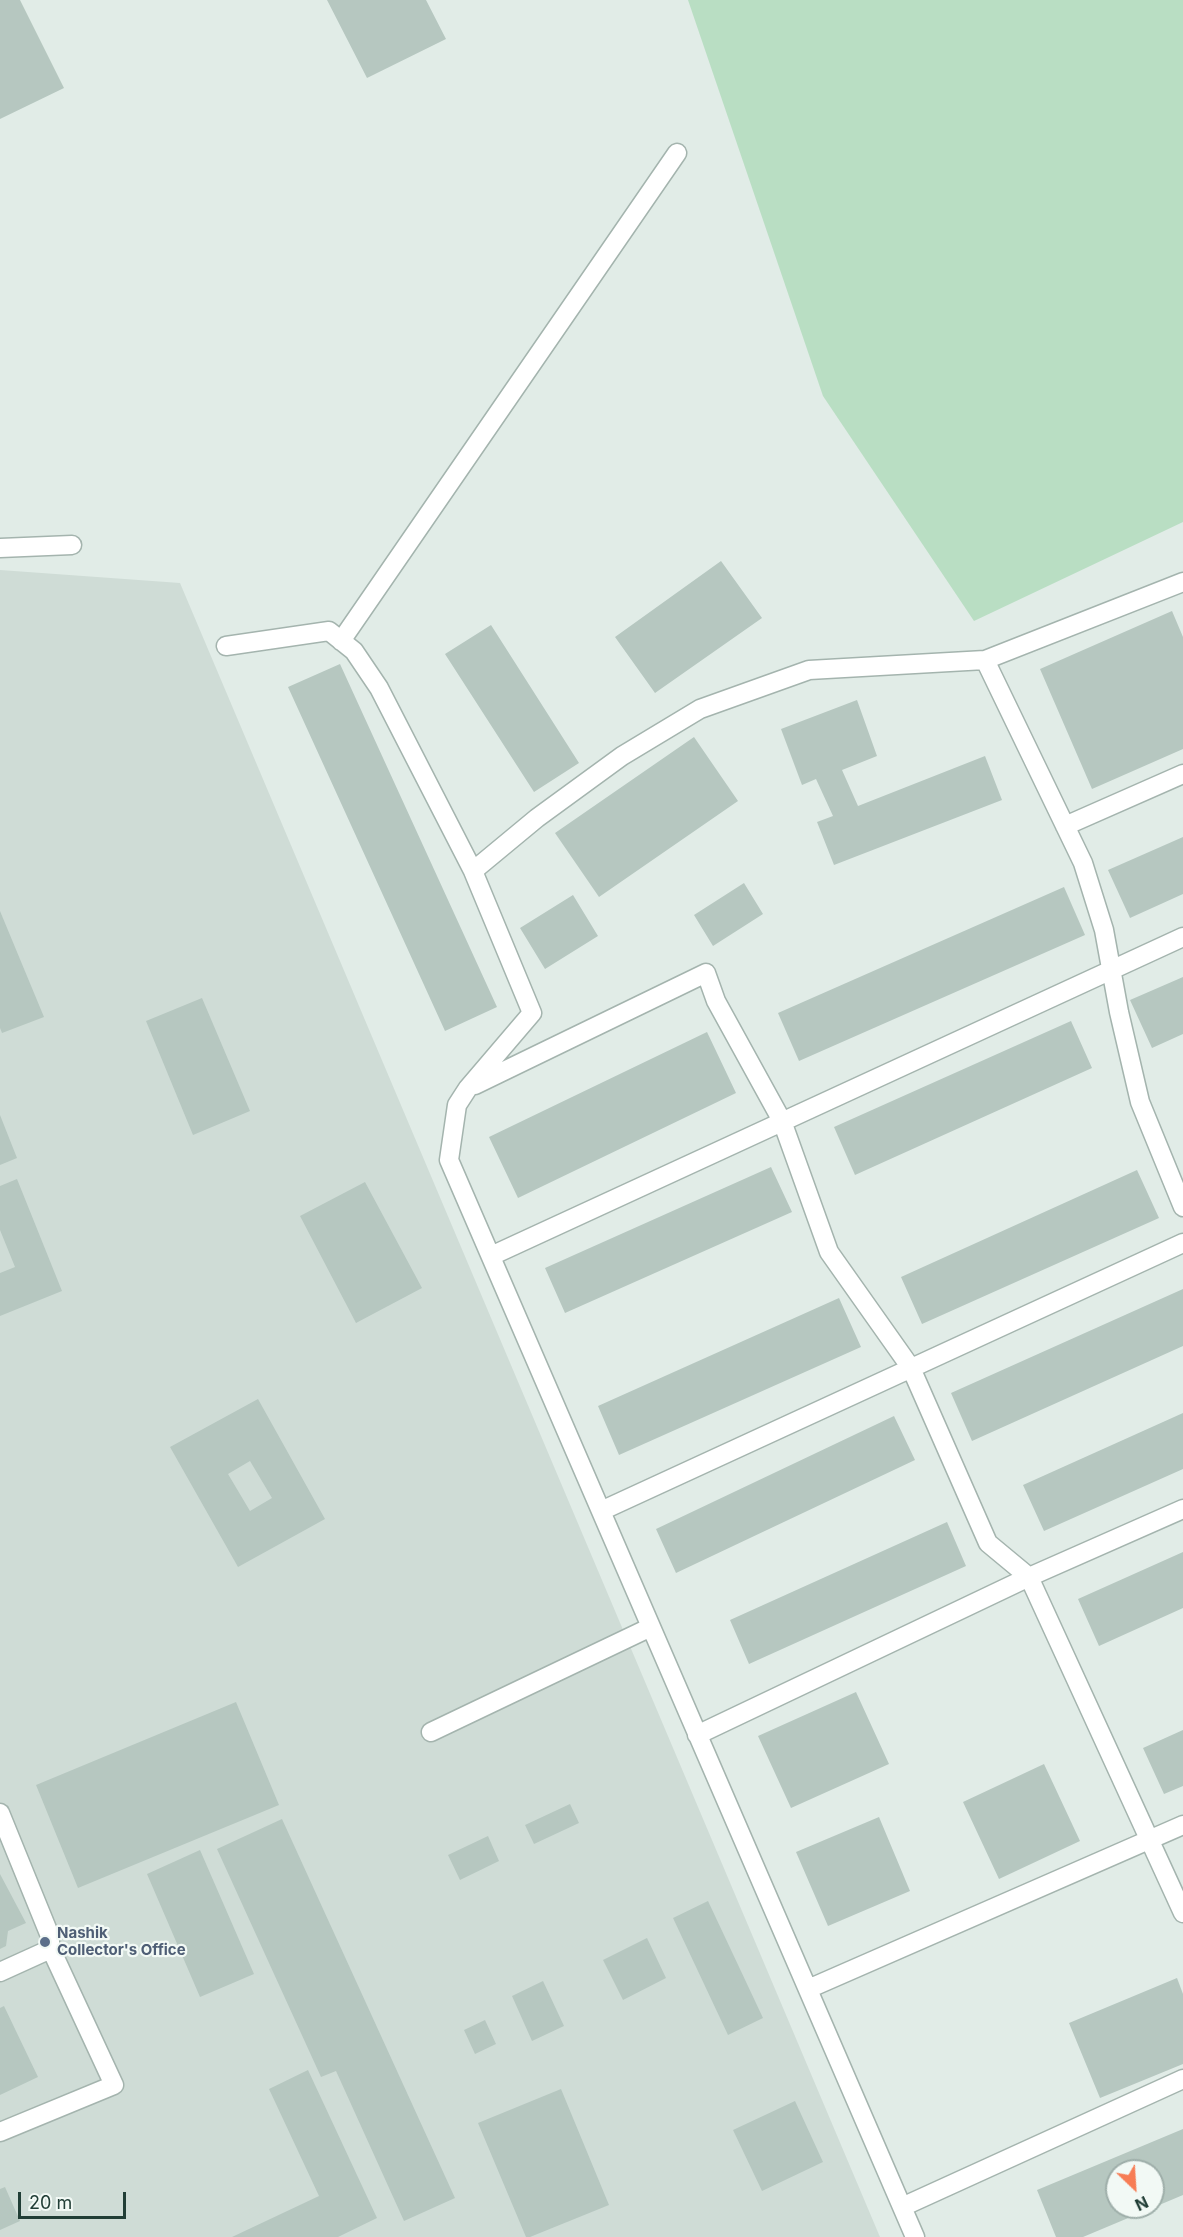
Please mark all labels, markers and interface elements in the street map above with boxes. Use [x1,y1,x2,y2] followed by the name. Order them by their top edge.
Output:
[57,1924,186,1959] place label: Nashik Collector's Office
[38,1935,52,1949] marker: Nashik Collector's Office
[1105,2159,1165,2219] north arrow
[21,2180,129,2218] scale bar
[29,2192,72,2213] text: 20 m
[1132,2192,1152,2215] text: N

